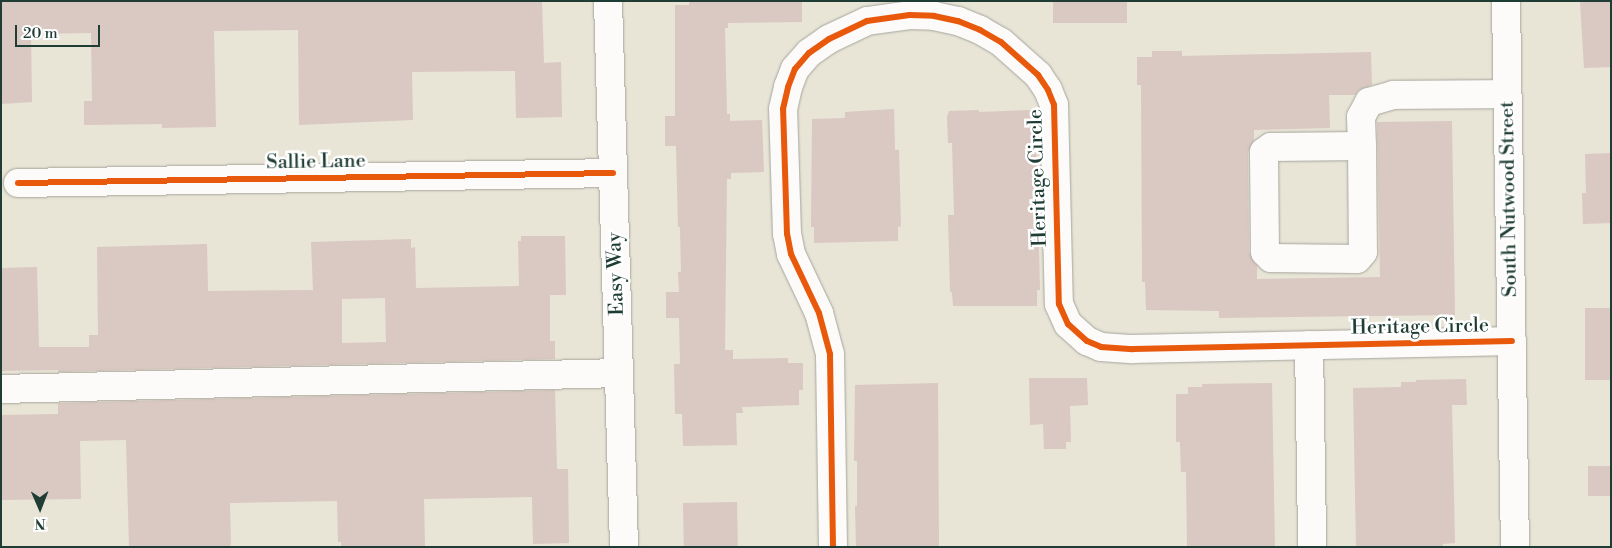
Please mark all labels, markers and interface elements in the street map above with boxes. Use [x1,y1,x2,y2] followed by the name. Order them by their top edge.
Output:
[18,15,102,47] scale bar
[23,24,58,43] text: 20 m
[1495,101,1523,297] street label: South Nutwood Street
[1024,109,1052,247] street label: Heritage Circle
[266,149,366,175] street label: Sallie Lane
[603,232,629,316] street label: Easy Way
[1351,314,1489,340] street label: Heritage Circle
[15,483,65,533] north arrow
[35,514,46,532] text: N

